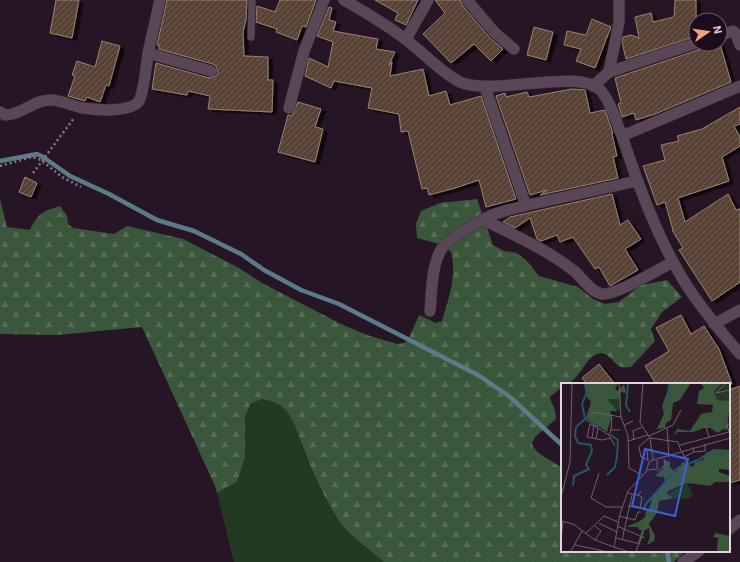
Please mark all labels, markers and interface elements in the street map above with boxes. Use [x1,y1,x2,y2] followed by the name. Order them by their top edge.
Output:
[688,12,728,52] north arrow
[711,24,725,35] text: N
[561,383,730,552] inset map

